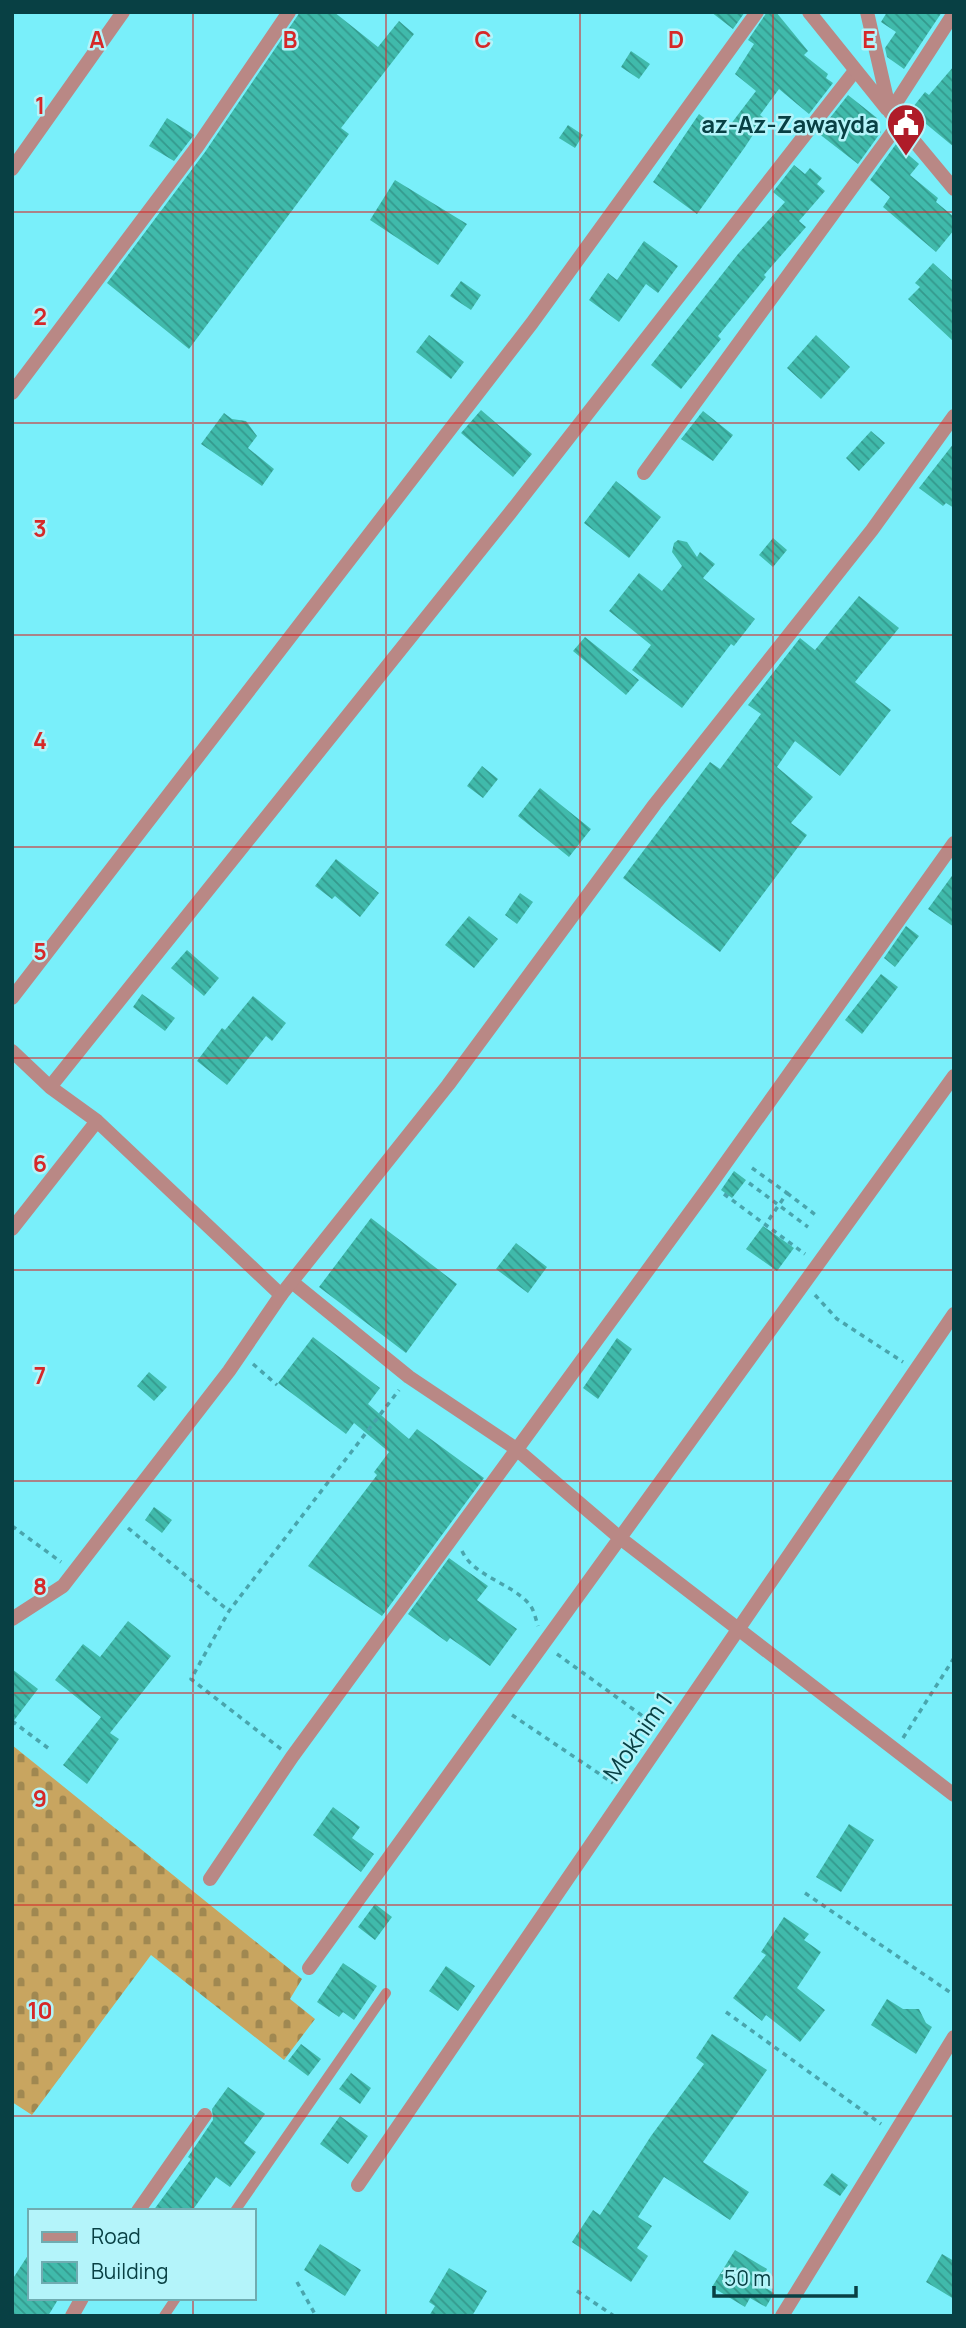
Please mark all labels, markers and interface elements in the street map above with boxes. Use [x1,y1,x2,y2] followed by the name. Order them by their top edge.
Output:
[89,23,105,55] text: A
[283,23,297,55] text: B
[475,23,492,55] text: C
[668,23,684,55] text: D
[862,23,876,55] text: E
[35,89,45,121] text: 1
[885,102,927,157] public building icon: az-Az-Zawayda
[701,107,879,140] place label: az-Az-Zawayda
[33,300,47,332] text: 2
[33,512,47,544] text: 3
[33,724,47,756] text: 4
[33,935,47,967] text: 5
[33,1147,47,1179] text: 6
[34,1359,46,1391] text: 7
[33,1570,47,1602] text: 8
[595,1685,679,1787] street label: Mokhim 1
[33,1782,47,1814] text: 9
[27,1994,53,2026] text: 10
[28,2209,256,2300] legend
[91,2222,141,2250] text: Road
[714,2254,856,2298] scale bar
[91,2257,168,2285] text: Building
[724,2264,771,2292] text: 50 m

